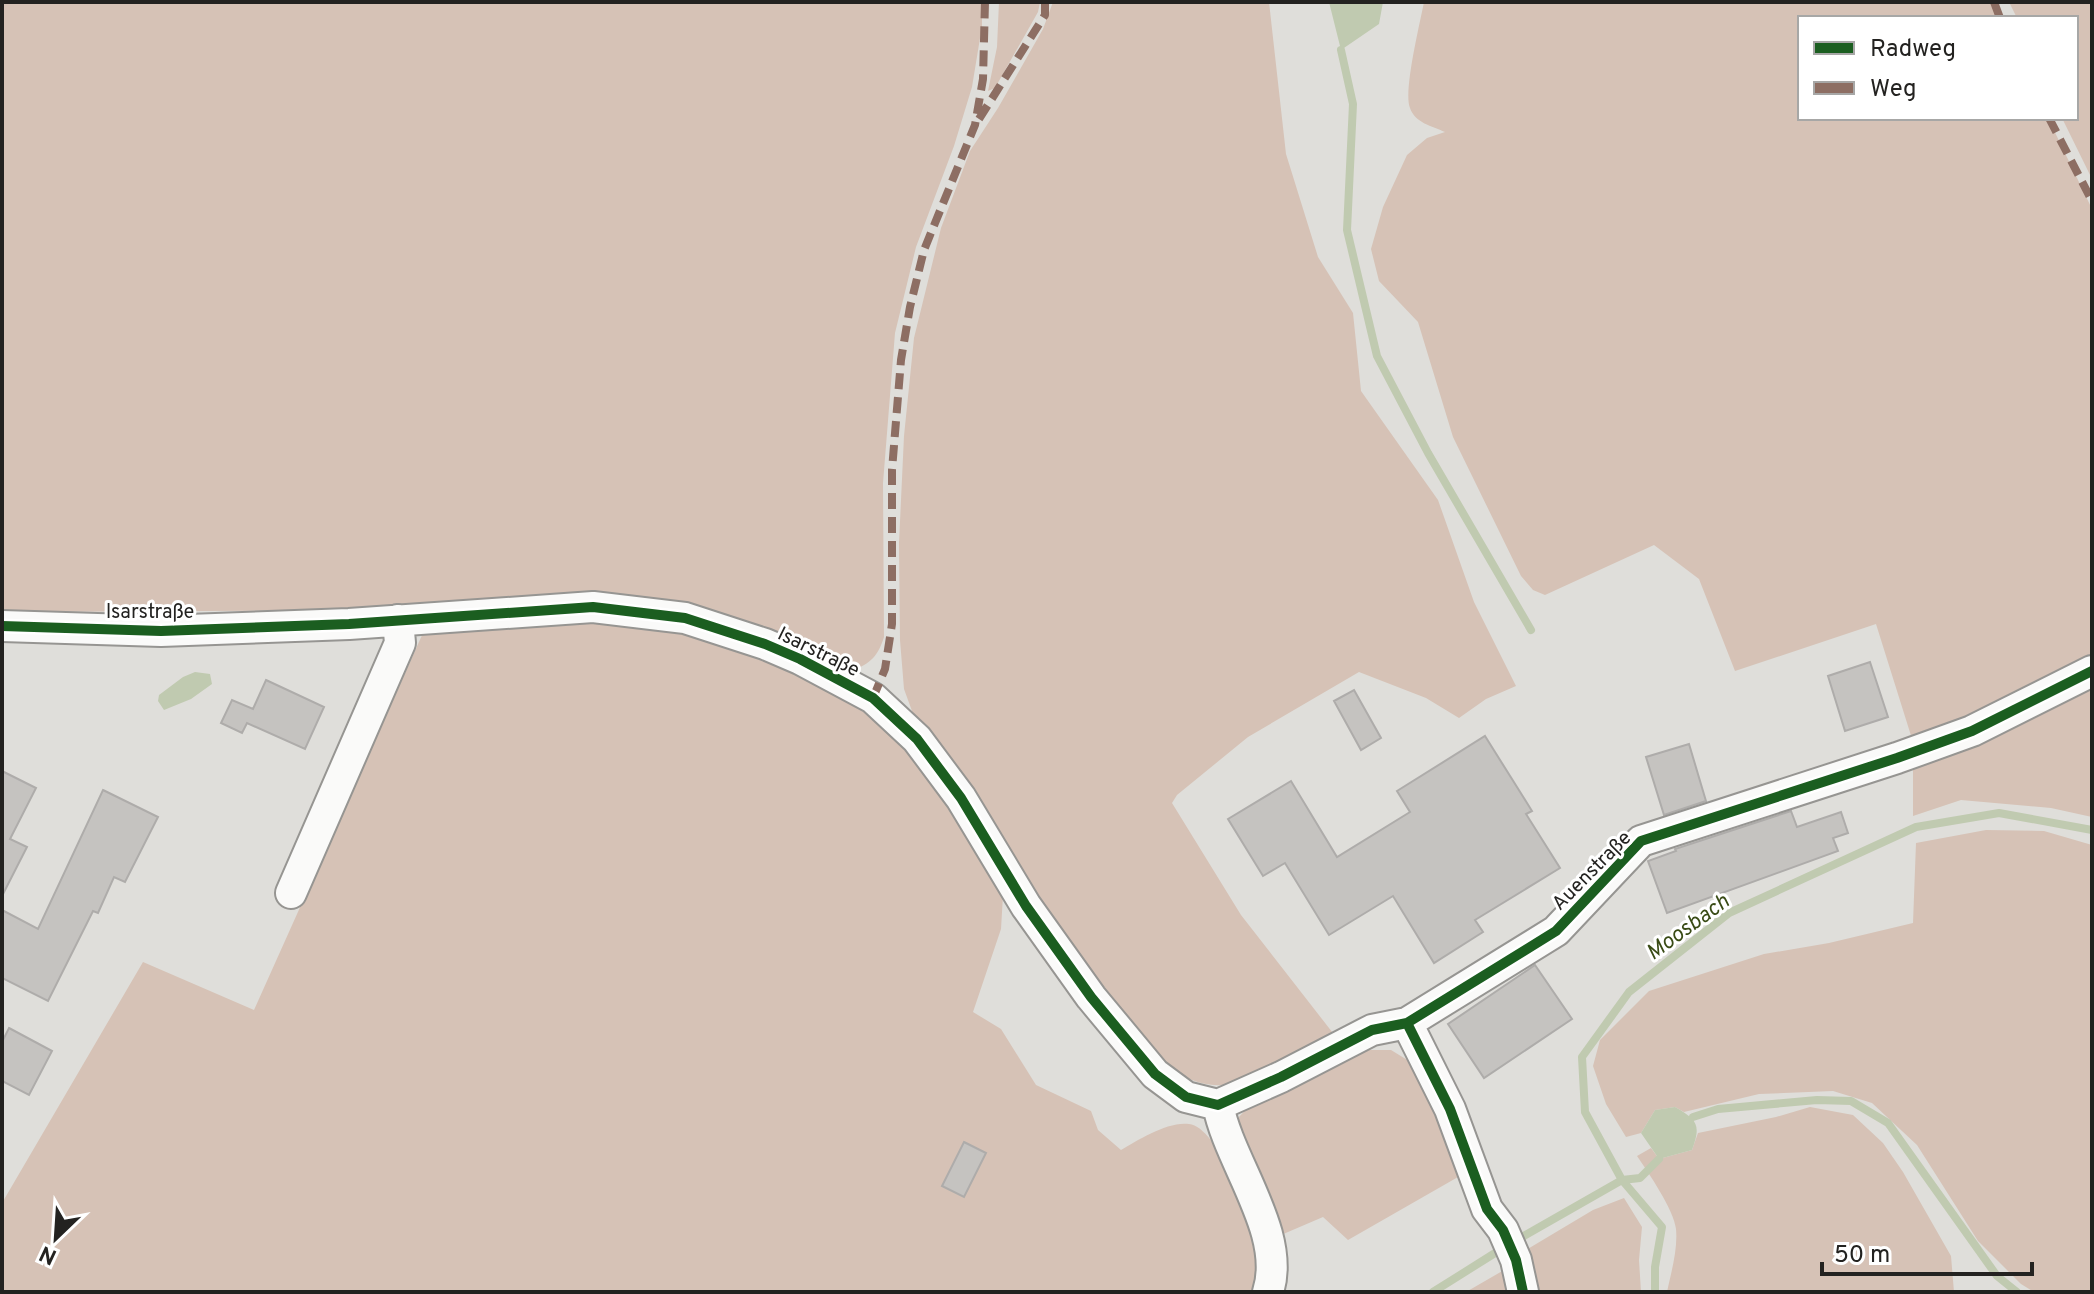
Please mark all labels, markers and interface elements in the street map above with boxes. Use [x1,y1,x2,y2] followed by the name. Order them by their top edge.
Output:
[1798,16,2078,120] legend
[1870,35,1956,65] text: Radweg
[1870,75,1917,105] text: Weg
[106,600,194,626] street label: Isarstraße
[773,622,864,684] street label: Isarstraße
[1547,826,1638,917] street label: Auenstraße
[1642,889,1735,967] water label: Moosbach
[16,1198,96,1278] north arrow
[1822,1226,2032,1276] scale bar
[36,1238,61,1269] text: N
[1834,1241,1890,1271] text: 50 m

